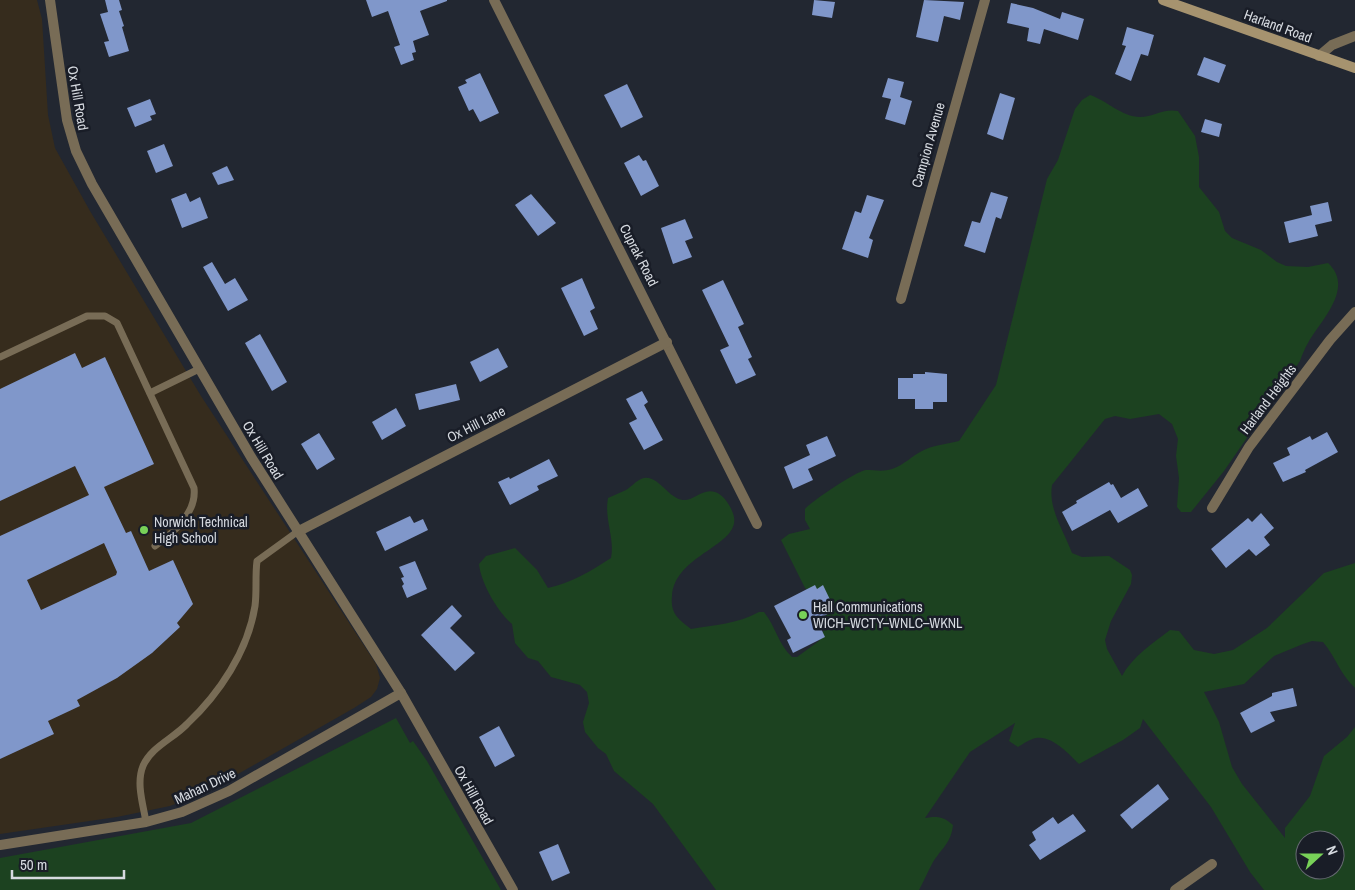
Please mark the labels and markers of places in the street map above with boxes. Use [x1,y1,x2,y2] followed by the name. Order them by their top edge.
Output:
[154,513,248,547] place label: Norwich Technical High School
[138,524,150,536] marker: Norwich Technical High School
[813,598,963,632] place label: Hall Communications WICH–WCTY–WNLC–WKNL
[797,609,809,621] marker: Hall Communications WICH–WCTY–WNLC–WKNL

